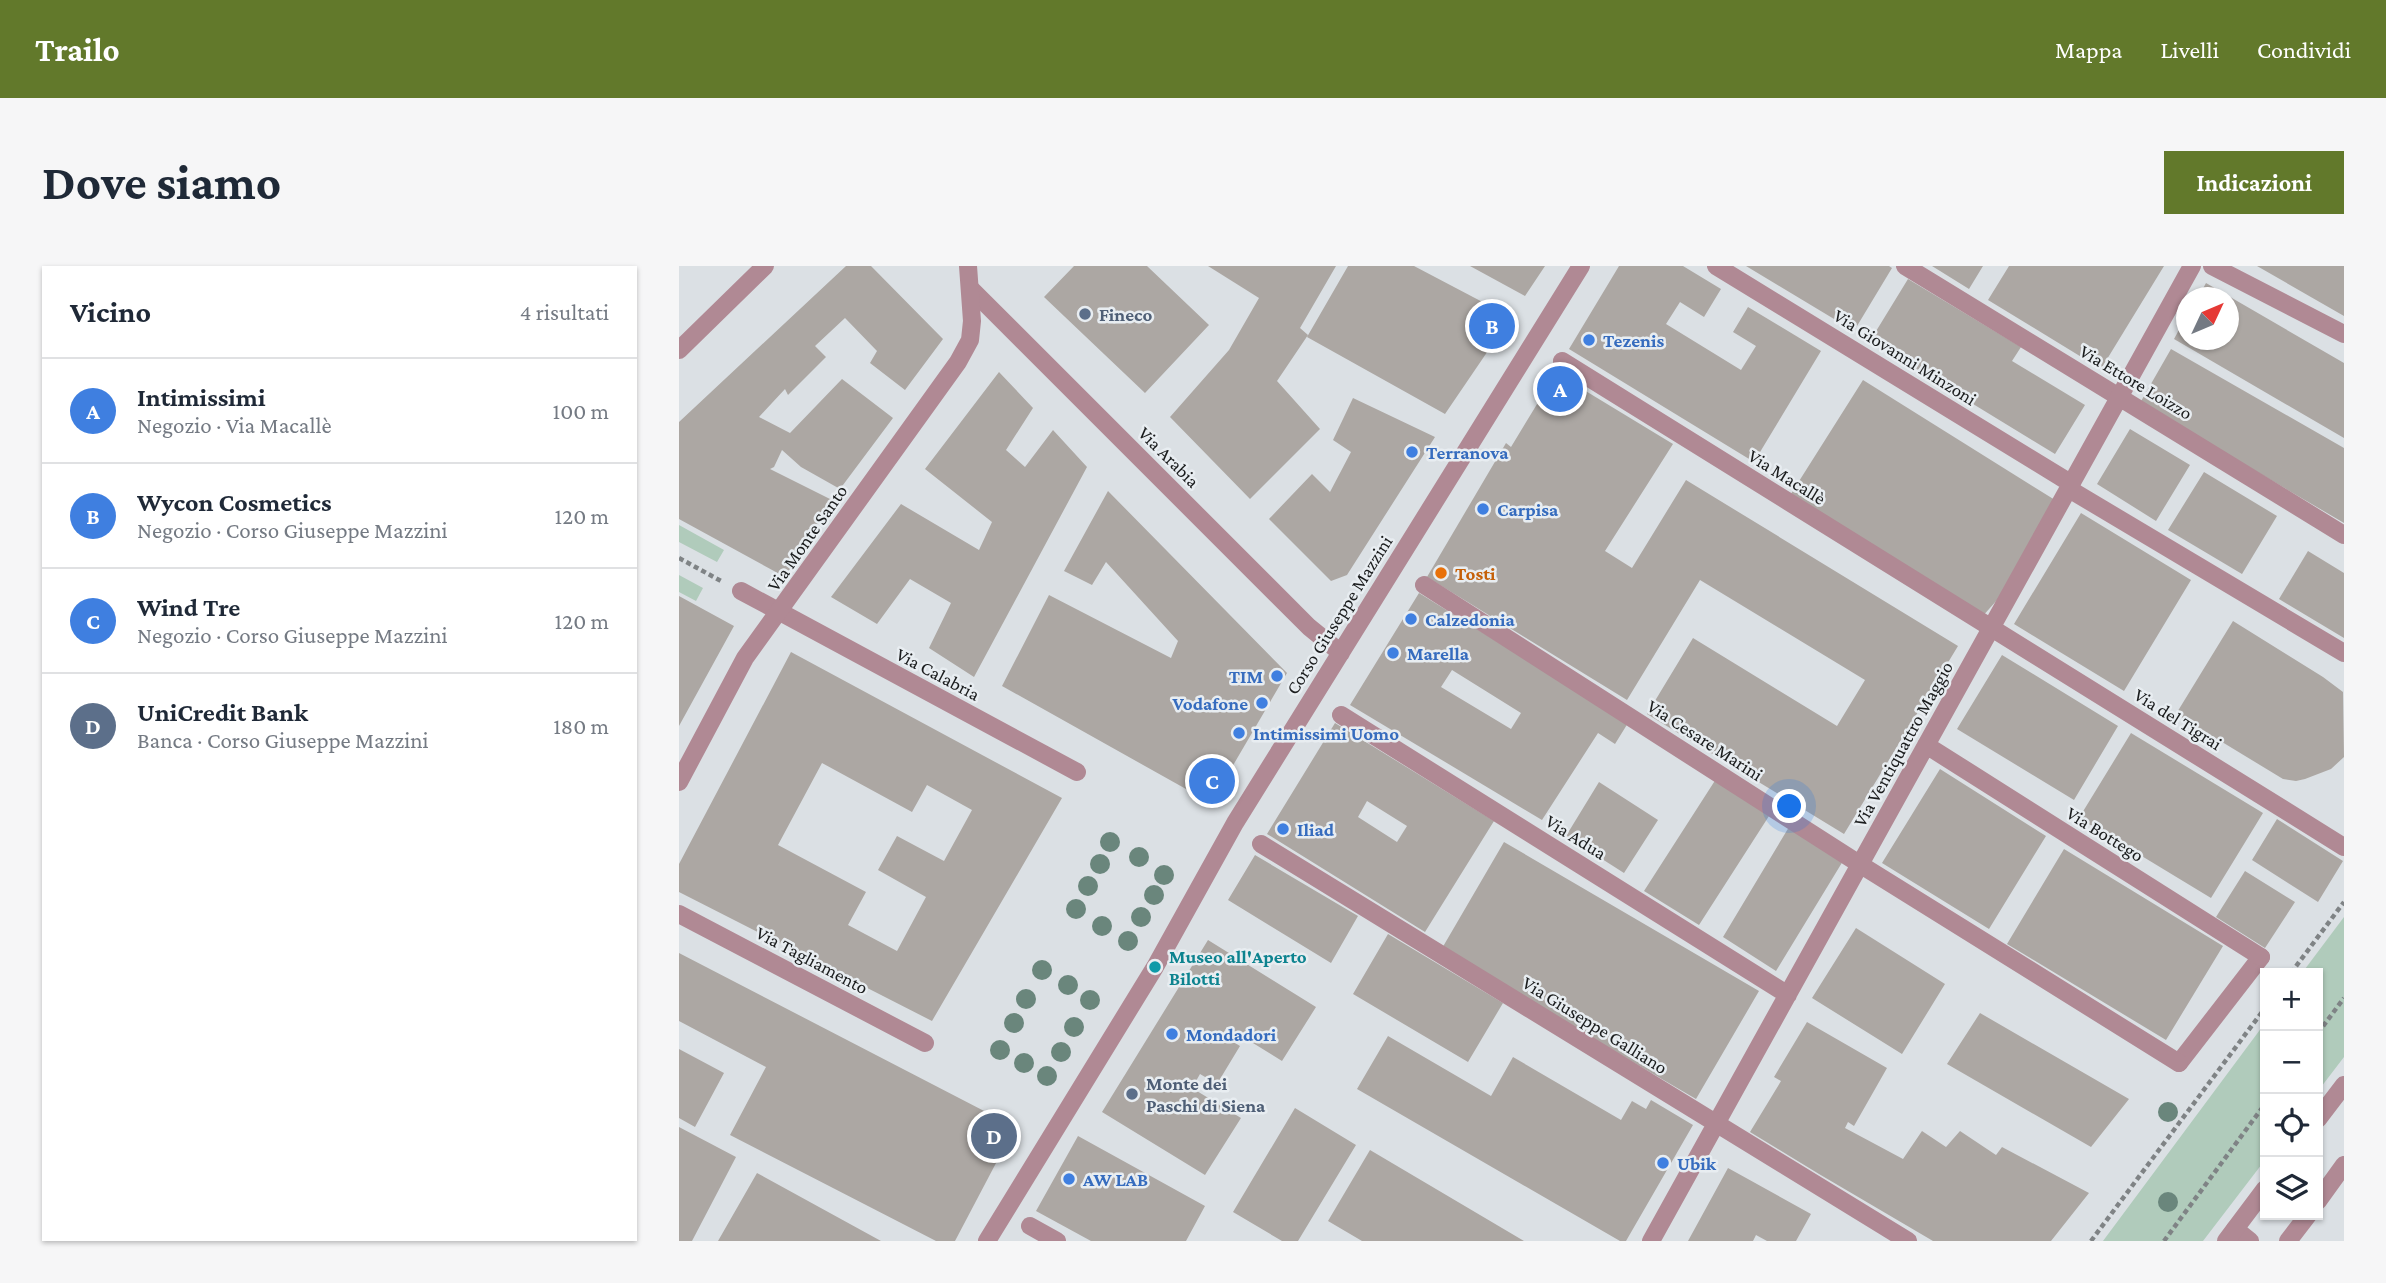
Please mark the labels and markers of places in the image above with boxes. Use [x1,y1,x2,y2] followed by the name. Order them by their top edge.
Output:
[1469,300,1515,352] pin: B
[1099,304,1152,325] place label: Fineco
[1077,306,1093,322] marker: Fineco
[1603,330,1664,351] place label: Tezenis
[1581,332,1597,348] marker: Tezenis
[1537,363,1583,415] pin: A
[1426,442,1509,463] place label: Terranova
[1404,444,1420,460] marker: Terranova
[1497,499,1559,520] place label: Carpisa
[1475,501,1491,517] marker: Carpisa
[1455,563,1496,584] place label: Tosti
[1433,565,1449,581] marker: Tosti
[1425,609,1515,630] place label: Calzedonia
[1403,611,1419,627] marker: Calzedonia
[1407,643,1470,664] place label: Marella
[1385,645,1401,661] marker: Marella
[1229,666,1263,687] place label: TIM
[1269,668,1285,684] marker: TIM
[1171,693,1248,714] place label: Vodafone
[1254,695,1270,711] marker: Vodafone
[1253,723,1399,744] place label: Intimissimi Uomo
[1231,725,1247,741] marker: Intimissimi Uomo
[1189,755,1235,807] pin: C
[1297,819,1335,840] place label: Iliad
[1275,821,1291,837] marker: Iliad
[1169,946,1307,989] place label: Museo all'Aperto Bilotti
[1147,959,1163,975] marker: Museo all'Aperto Bilotti
[1186,1024,1277,1045] place label: Mondadori
[1164,1026,1180,1042] marker: Mondadori
[1146,1073,1266,1116] place label: Monte dei Paschi di Siena
[1124,1086,1140,1102] marker: Monte dei Paschi di Siena
[971,1110,1017,1162] pin: D
[1677,1153,1717,1174] place label: Ubik
[1655,1155,1671,1171] marker: Ubik
[1082,1169,1148,1190] place label: AW LAB
[1061,1171,1077,1187] marker: AW LAB

